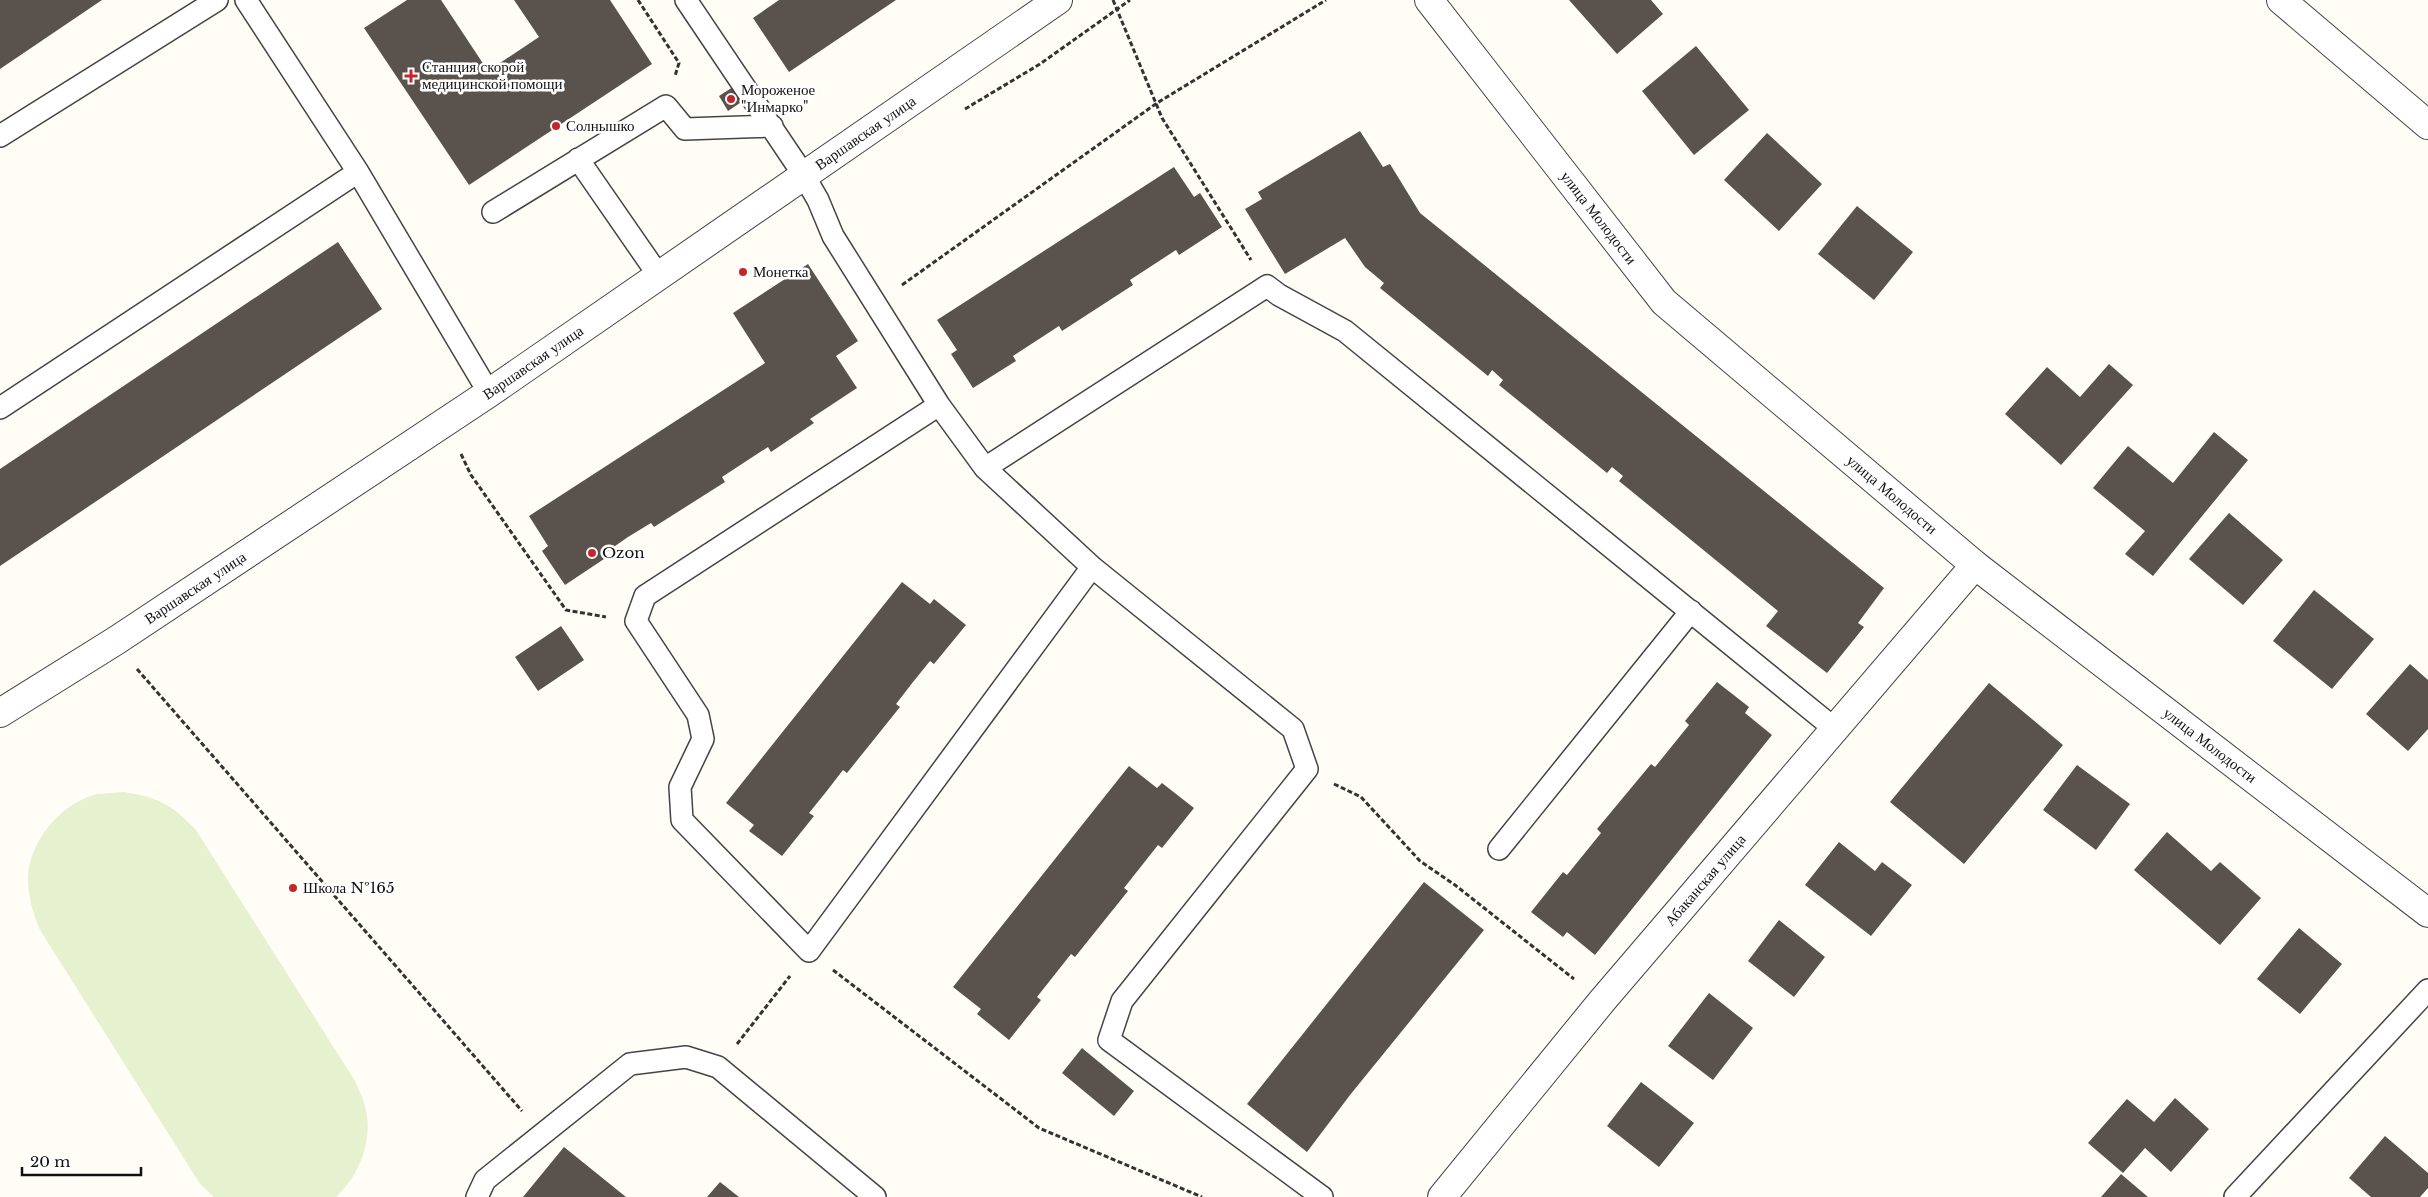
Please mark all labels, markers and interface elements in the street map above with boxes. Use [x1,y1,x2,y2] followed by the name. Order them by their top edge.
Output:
[422,57,563,93] place label: Станция скорой медицинской помощи
[404,69,418,83] marker: Станция скорой медицинской помощи
[741,80,816,116] place label: Мороженое "Инмарко"
[811,91,919,174] street label: Варшавская улица
[725,93,737,105] marker: Мороженое "Инмарко"
[566,116,634,135] place label: Солнышко
[550,120,562,132] marker: Солнышко
[1557,167,1641,268] street label: улица Молодости
[753,262,809,281] place label: Монетка
[737,266,749,278] marker: Монетка
[479,321,587,404] street label: Варшавская улица
[1843,451,1941,538] street label: улица Молодости
[602,543,645,562] place label: Ozon
[141,547,250,628] street label: Варшавская улица
[586,547,598,559] marker: Ozon
[2159,703,2261,787] street label: улица Молодости
[1660,830,1750,930] street label: Абаканская улица
[303,878,395,897] place label: Школа №165
[287,882,299,894] marker: Школа №165
[22,1144,141,1176] scale bar
[30,1152,70,1171] text: 20 m

